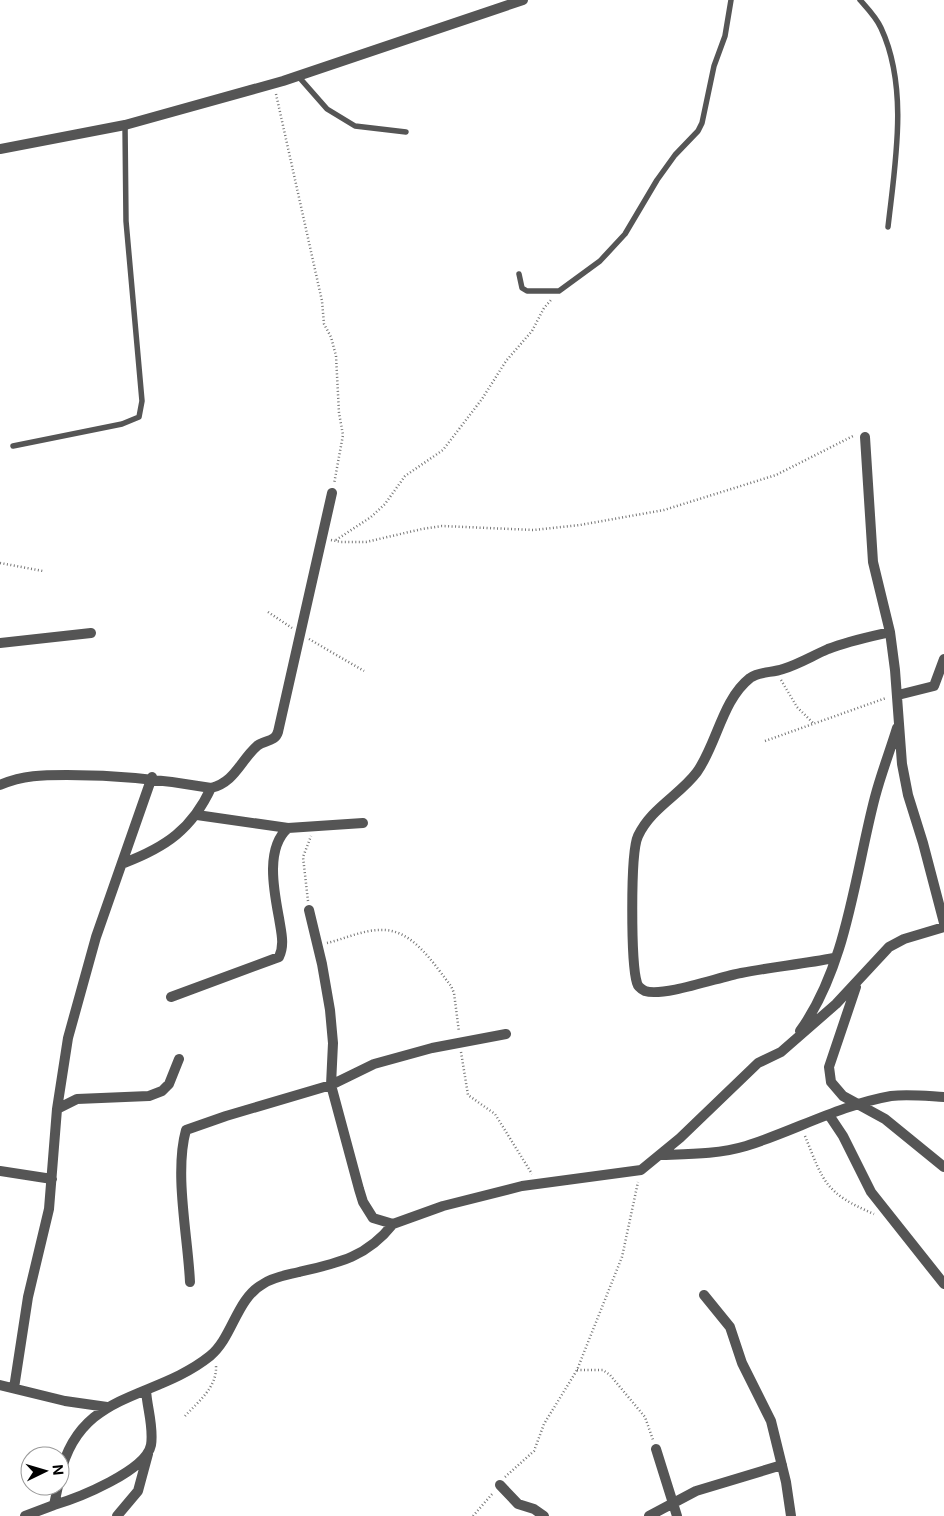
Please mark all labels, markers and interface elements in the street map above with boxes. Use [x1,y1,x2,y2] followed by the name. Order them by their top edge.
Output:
[20,1446,70,1496] north arrow
[50,1464,67,1476] text: N

